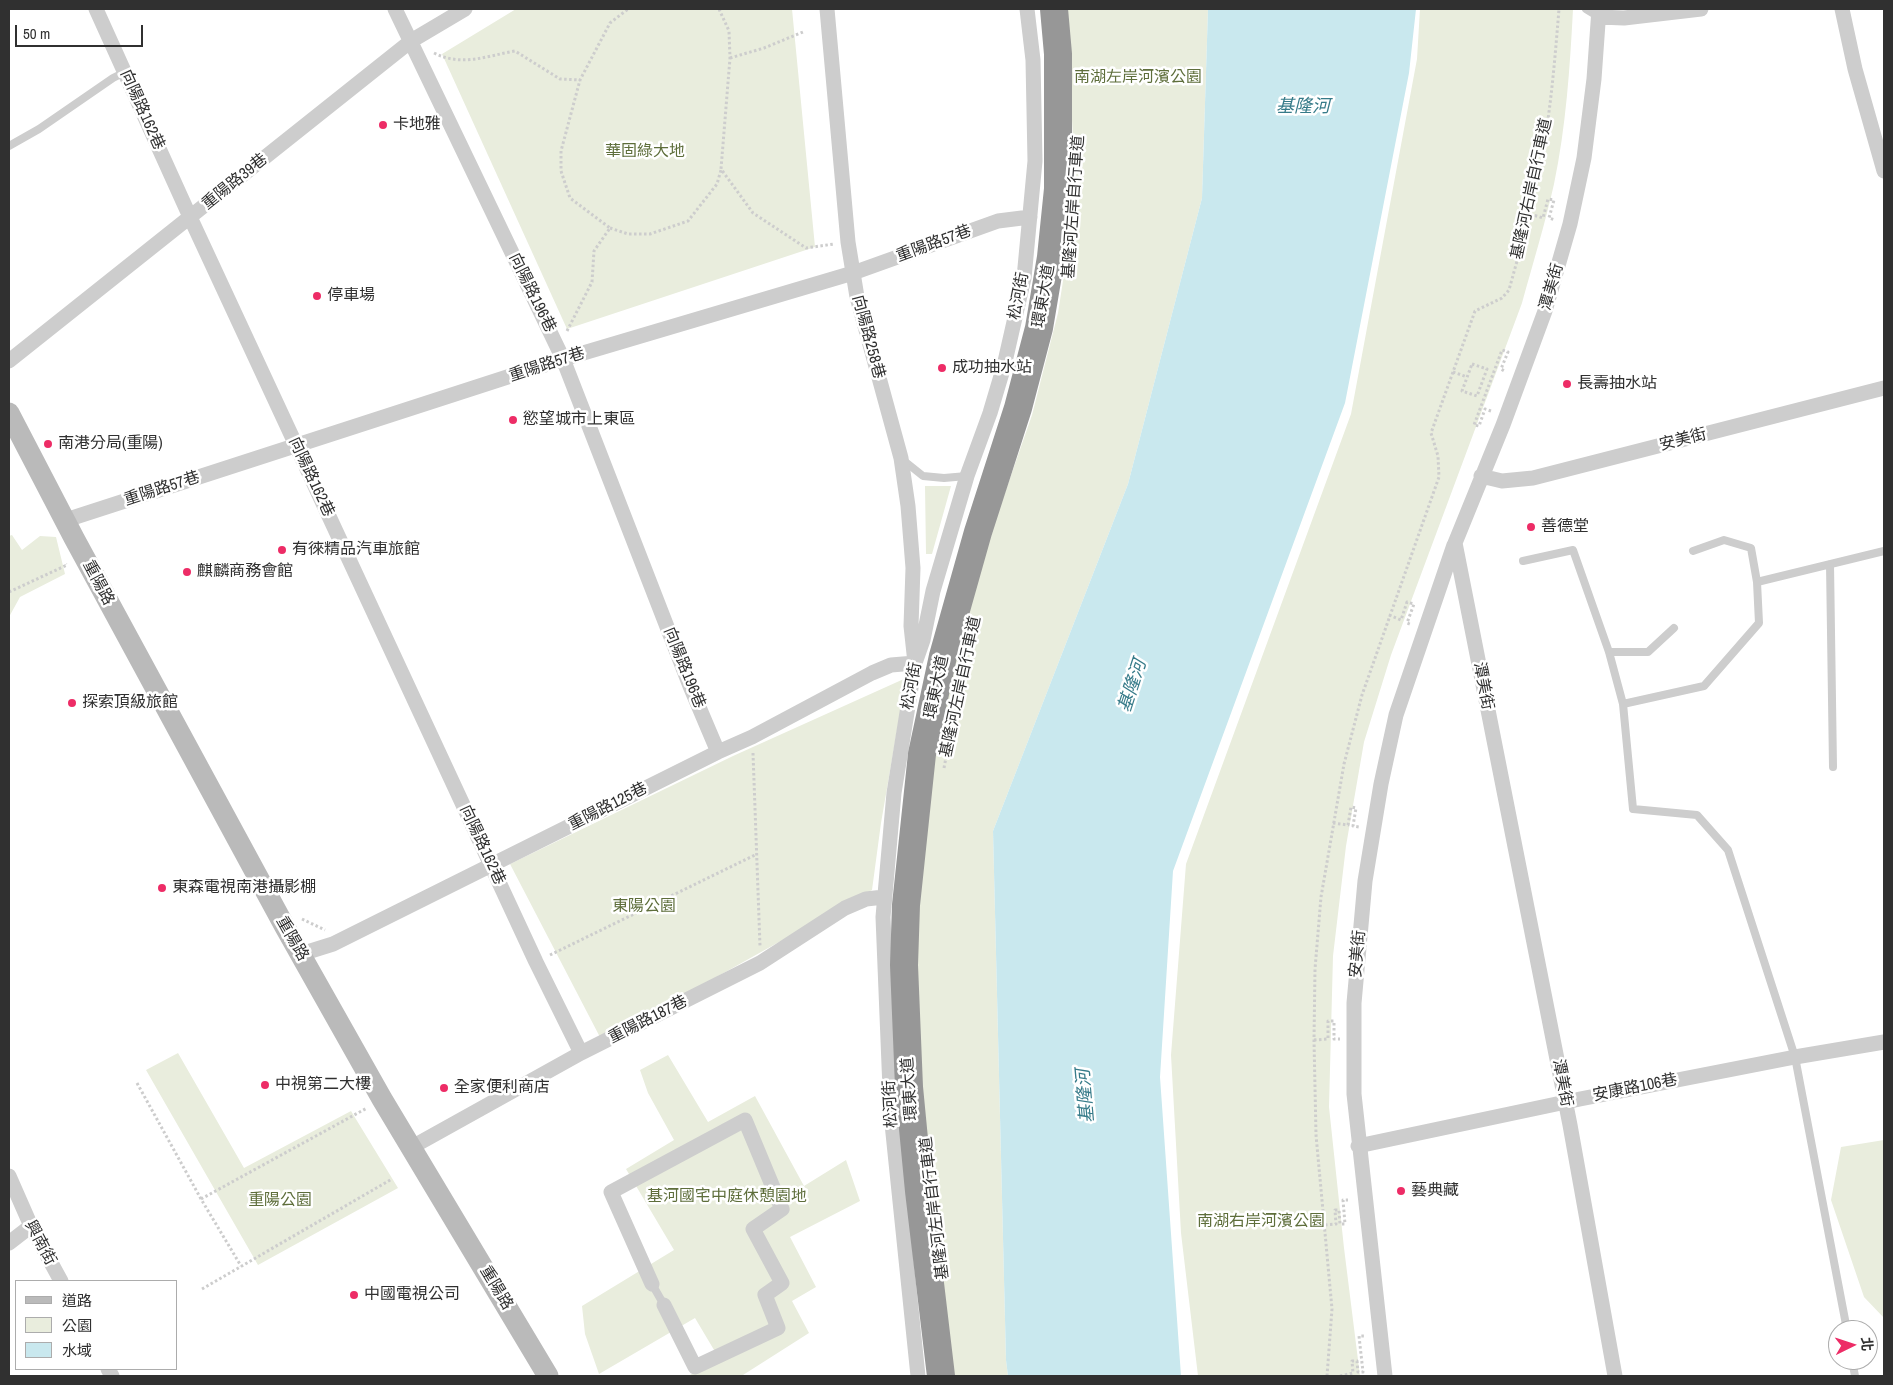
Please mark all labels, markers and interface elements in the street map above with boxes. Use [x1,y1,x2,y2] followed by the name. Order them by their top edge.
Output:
[18,15,145,47] scale bar
[23,23,50,44] text: 50 m
[116,67,168,153] street label: 向陽路162巷
[1074,68,1202,88] park label: 南湖左岸河濱公園
[1276,96,1330,118] water label: 基隆河
[393,115,441,135] place label: 卡地雅
[1508,117,1556,261] street label: 基隆河右岸自行車道
[377,119,389,131] marker: 卡地雅
[1059,135,1089,279] street label: 基隆河左岸自行車道
[605,142,685,162] park label: 華固綠大地
[198,150,272,214] street label: 重陽路39巷
[894,222,974,266] street label: 重陽路57巷
[505,250,559,336] street label: 向陽路196巷
[1536,261,1568,313] street label: 潭美街
[1029,263,1059,329] street label: 環東大道
[1005,271,1033,321] street label: 松河街
[327,286,375,306] place label: 停車場
[311,290,323,302] marker: 停車場
[848,293,888,381] street label: 向陽路258巷
[507,344,587,386] street label: 重陽路57巷
[952,358,1032,378] place label: 成功抽水站
[936,362,948,374] marker: 成功抽水站
[1577,374,1657,394] place label: 長壽抽水站
[1561,378,1573,390] marker: 長壽抽水站
[523,410,635,430] place label: 慾望城市上東區
[507,414,519,426] marker: 慾望城市上東區
[1657,425,1709,455] street label: 安美街
[58,434,163,454] place label: 南港分局(重陽)
[284,434,338,520] street label: 向陽路162巷
[42,438,54,450] marker: 南港分局(重陽)
[122,468,202,510] street label: 重陽路57巷
[1541,517,1589,537] place label: 善德堂
[1525,521,1537,533] marker: 善德堂
[292,540,420,560] place label: 有徠精品汽車旅館
[276,544,288,556] marker: 有徠精品汽車旅館
[78,557,118,609] street label: 重陽路
[197,562,293,582] place label: 麒麟商務會館
[181,566,193,578] marker: 麒麟商務會館
[937,615,985,759] street label: 基隆河左岸自行車道
[659,625,709,711] street label: 向陽路196巷
[921,654,953,720] street label: 環東大道
[1114,657,1152,715] water label: 基隆河
[898,661,926,711] street label: 松河街
[1469,661,1497,711] street label: 潭美街
[82,693,178,713] place label: 探索頂級旅館
[66,697,78,709] marker: 探索頂級旅館
[565,779,651,835] street label: 重陽路125巷
[455,802,509,888] street label: 向陽路162巷
[172,878,316,898] place label: 東森電視南港攝影棚
[156,882,168,894] marker: 東森電視南港攝影棚
[612,897,676,917] park label: 東陽公園
[272,913,312,965] street label: 重陽路
[1346,929,1370,979] street label: 安美街
[605,992,691,1048] street label: 重陽路187巷
[898,1056,922,1122] street label: 環東大道
[1548,1058,1576,1108] street label: 潭美街
[1073,1068,1099,1124] water label: 基隆河
[1591,1070,1679,1106] street label: 安康路106巷
[275,1075,371,1095] place label: 中視第二大樓
[454,1078,550,1098] place label: 全家便利商店
[259,1079,271,1091] marker: 中視第二大樓
[880,1080,902,1128] street label: 松河街
[438,1082,450,1094] marker: 全家便利商店
[917,1135,953,1281] street label: 基隆河左岸自行車道
[1411,1181,1459,1201] place label: 藝典藏
[1395,1185,1407,1197] marker: 藝典藏
[647,1187,807,1207] park label: 基河國宅中庭休憩園地
[248,1191,312,1211] park label: 重陽公園
[1197,1212,1325,1232] park label: 南湖右岸河濱公園
[20,1217,60,1269] street label: 興南街
[475,1262,517,1314] street label: 重陽路
[15,1280,178,1370] legend
[364,1285,460,1305] place label: 中國電視公司
[348,1289,360,1301] marker: 中國電視公司
[62,1290,92,1311] text: 道路
[62,1315,92,1336] text: 公園
[1828,1320,1878,1370] north arrow
[1857,1336,1876,1352] text: 北
[62,1340,92,1361] text: 水域

